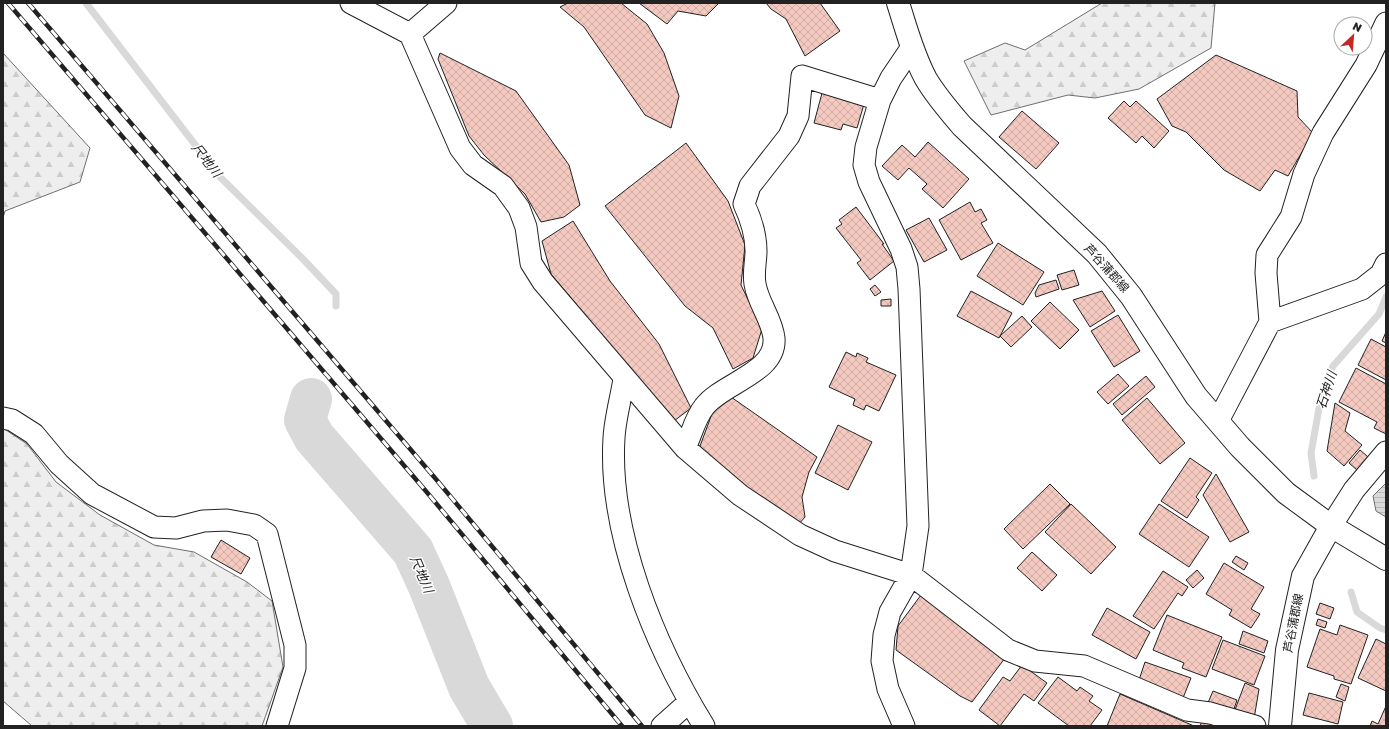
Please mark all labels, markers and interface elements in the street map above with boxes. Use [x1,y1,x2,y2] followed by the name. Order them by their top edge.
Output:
[1333,16,1373,56] north arrow
[1351,19,1364,34] text: N
[189,140,227,182] water label: 尺地川
[1081,241,1133,295] street label: 芦谷蒲郡線
[1312,367,1340,411] water label: 石神川
[407,553,438,597] water label: 尺地川
[1280,592,1306,654] street label: 芦谷蒲郡線

